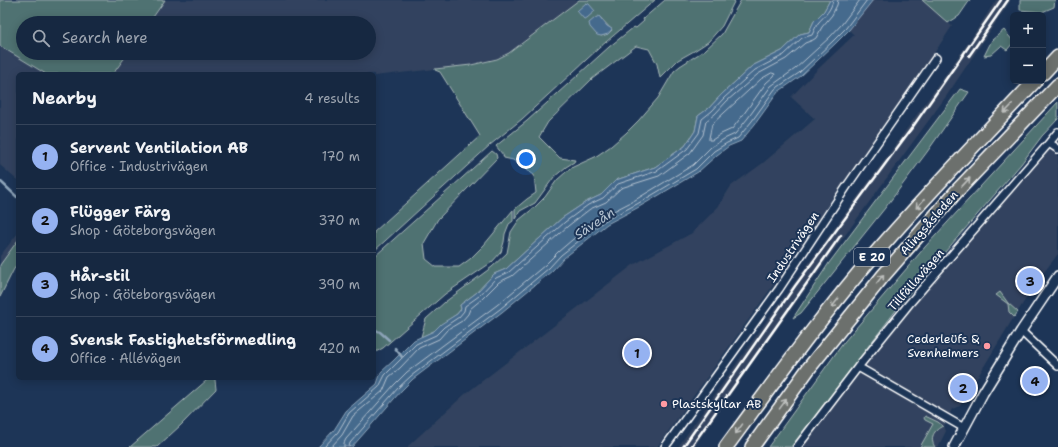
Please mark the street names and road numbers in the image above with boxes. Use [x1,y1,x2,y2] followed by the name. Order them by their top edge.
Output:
[896,187,962,259] street label: Alingsåsleden
[763,209,823,285] street label: Industrivägen
[884,245,948,315] street label: Tillfällavägen
[854,248,890,266] road number: E 20

